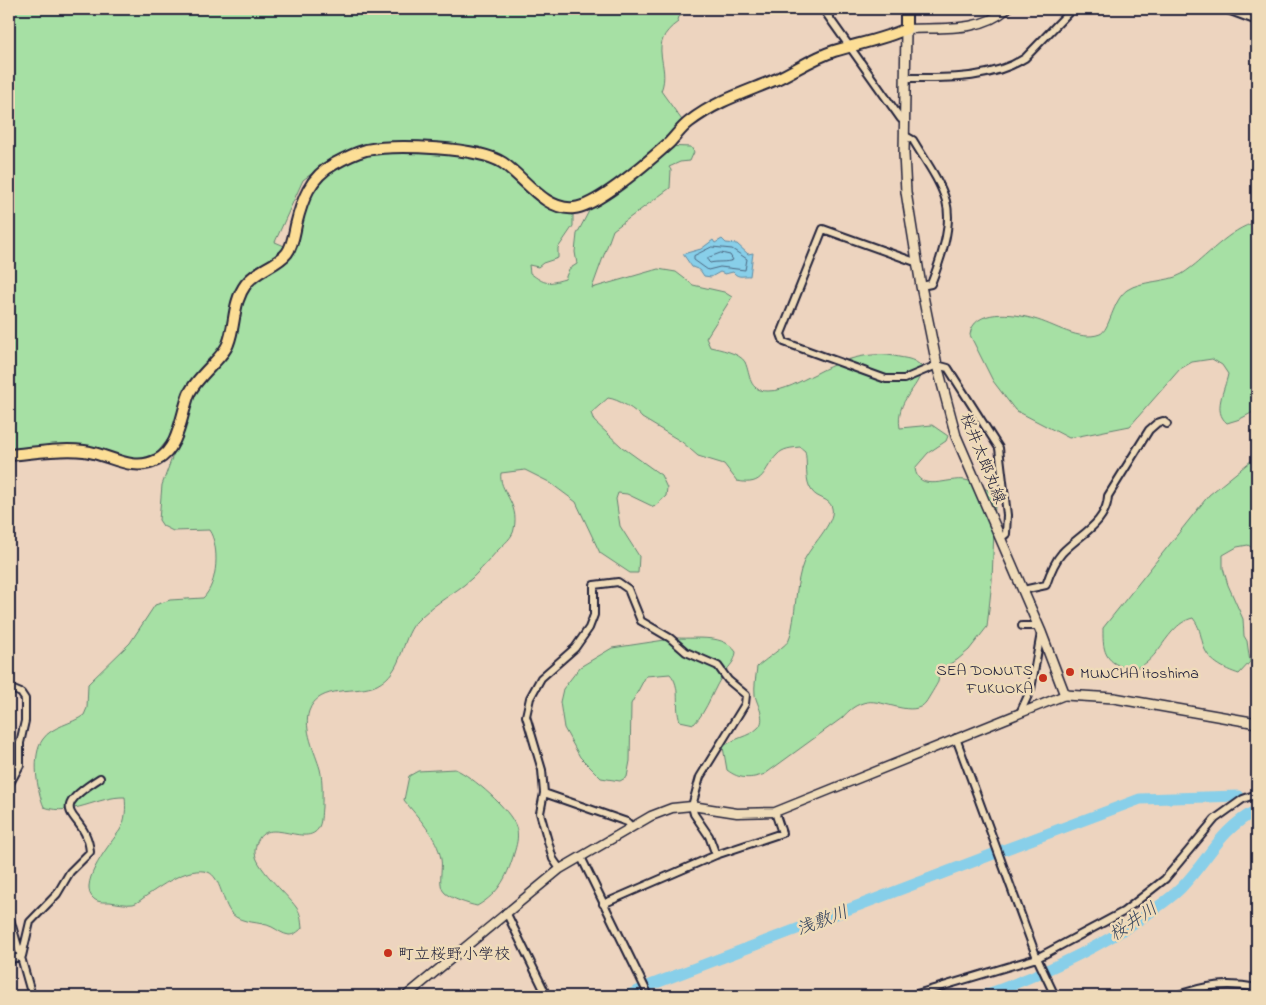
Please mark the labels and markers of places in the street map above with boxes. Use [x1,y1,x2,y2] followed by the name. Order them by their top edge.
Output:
[937,659,1033,701] place label: SEA DONUTS FUKUOKA
[1080,662,1199,686] place label: MUNCHA itoshima
[1064,666,1076,678] marker: MUNCHA itoshima
[1037,672,1049,684] marker: SEA DONUTS FUKUOKA
[398,943,510,967] place label: 町立桜野小学校
[382,947,394,959] marker: 町立桜野小学校

